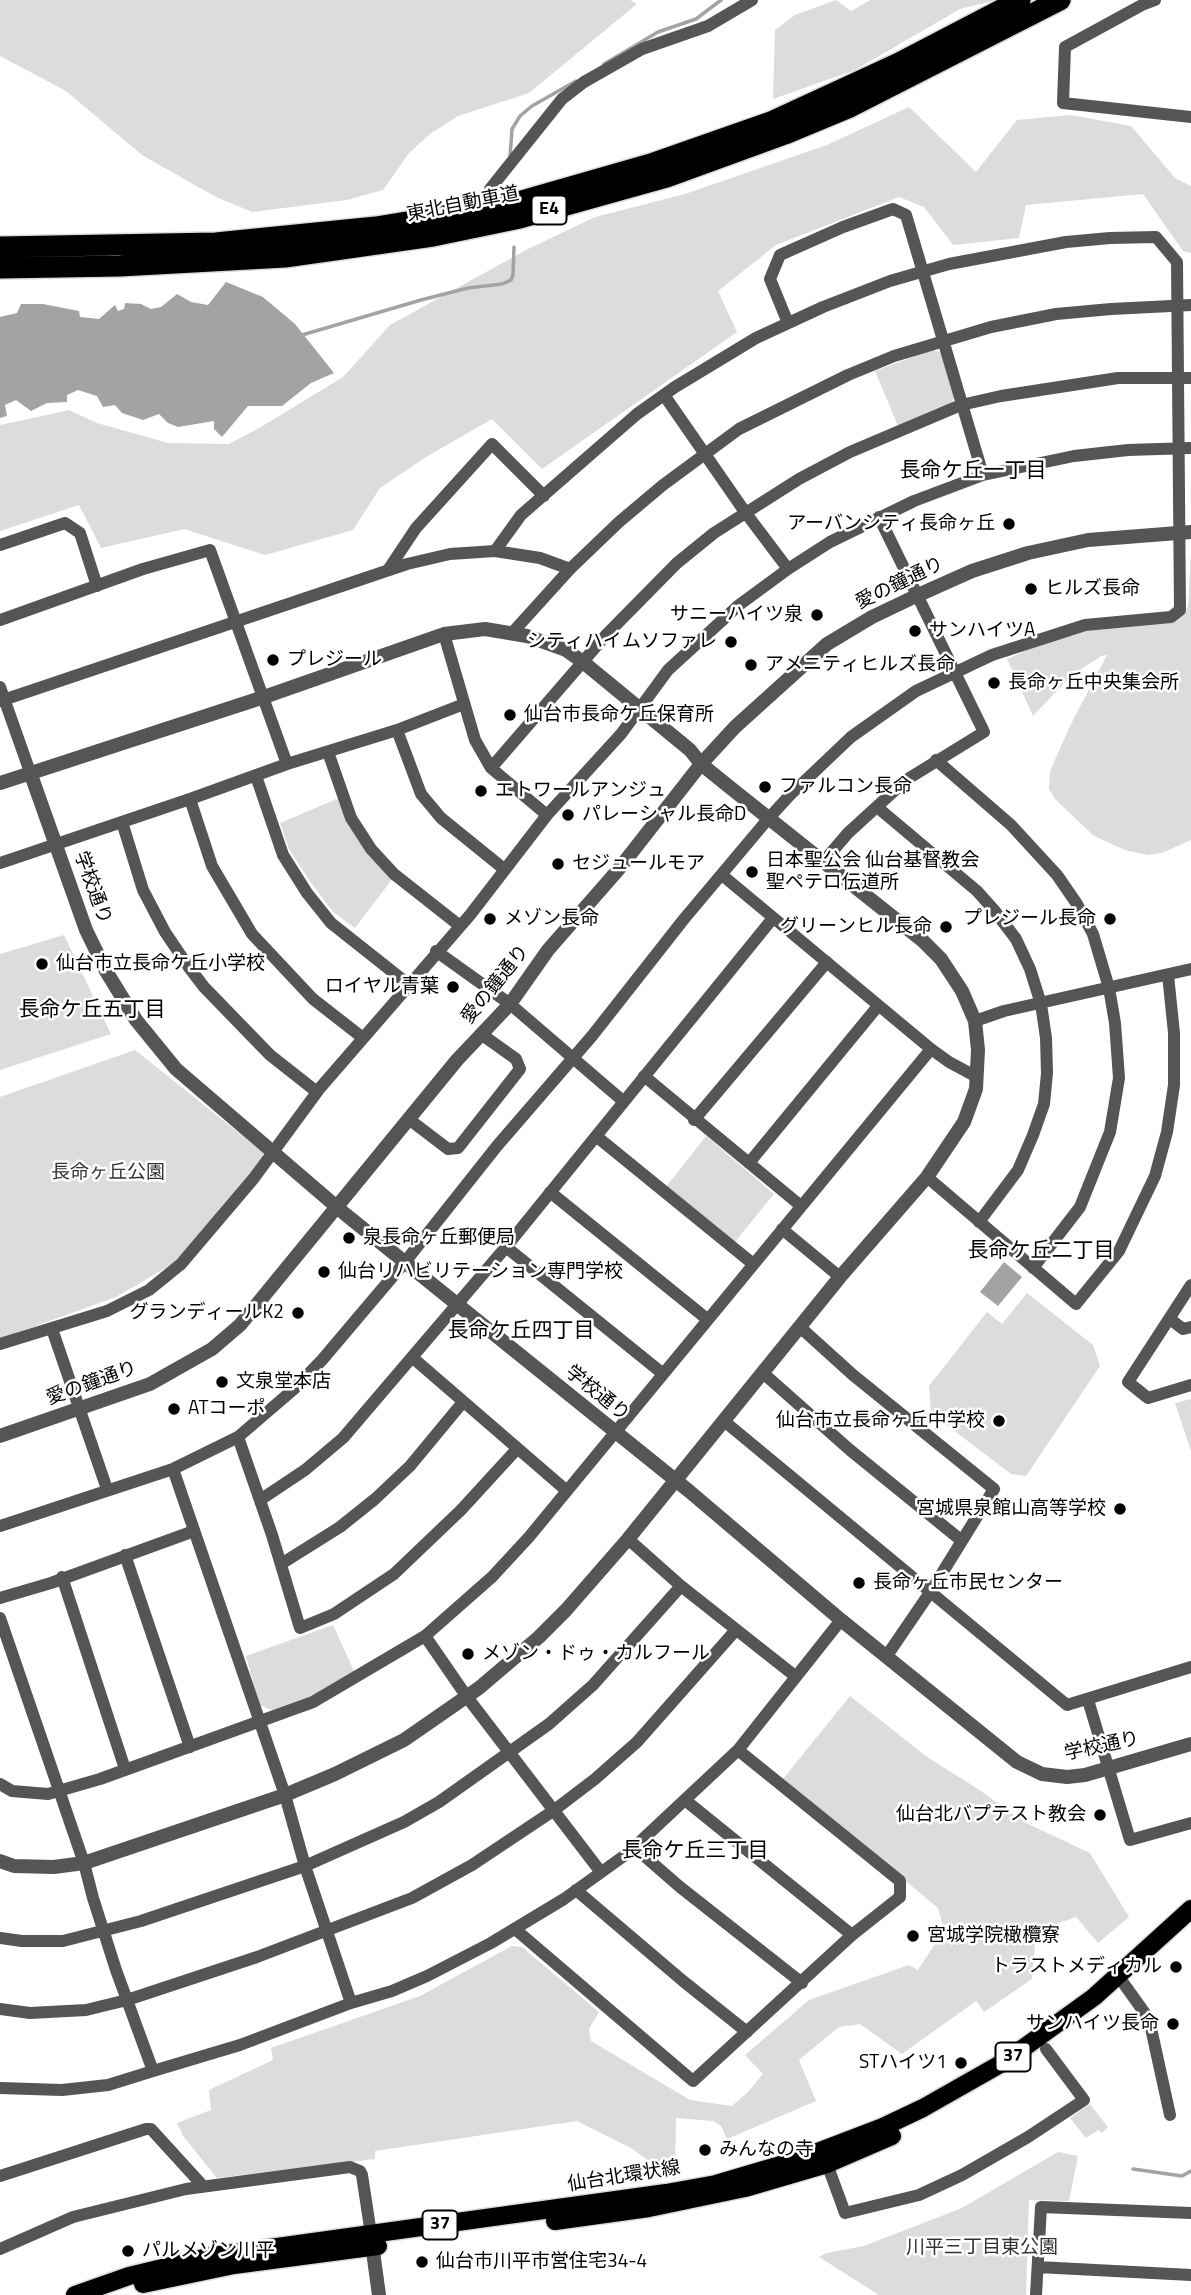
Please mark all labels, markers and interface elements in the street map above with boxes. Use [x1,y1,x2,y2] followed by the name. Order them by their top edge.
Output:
[405,183,521,227] street label: 東北自動車道
[532,196,566,224] road number: E4
[900,459,1046,485] district label: 長命ケ丘一丁目
[787,513,995,535] place label: アーバンシティ長命ヶ丘
[1001,516,1017,532] marker: アーバンシティ長命ヶ丘
[852,553,948,615] street label: 愛の鐘通り
[1045,578,1140,600] place label: ヒルズ長命
[1023,581,1039,597] marker: ヒルズ長命
[670,604,803,626] place label: サニーハイツ泉
[809,607,825,623] marker: サニーハイツ泉
[929,620,1035,642] place label: サンハイツA
[907,623,923,639] marker: サンハイツA
[527,631,717,653] place label: シティハイムソファレ
[723,634,739,650] marker: シティハイムソファレ
[287,649,382,671] place label: プレジール
[265,652,281,668] marker: プレジール
[765,654,955,676] place label: アメニティヒルズ長命
[743,657,759,673] marker: アメニティヒルズ長命
[1008,672,1179,694] place label: 長命ヶ丘中央集会所
[986,675,1002,691] marker: 長命ヶ丘中央集会所
[524,704,714,726] place label: 仙台市長命ケ丘保育所
[502,707,518,723] marker: 仙台市長命ケ丘保育所
[779,776,912,798] place label: ファルコン長命
[757,779,773,795] marker: ファルコン長命
[495,780,666,802] place label: エトワールアンジュ
[473,783,489,799] marker: エトワールアンジュ
[582,804,746,826] place label: パレーシャル長命D
[560,807,576,823] marker: パレーシャル長命D
[68,848,116,928] street label: 学校通り
[766,850,979,894] place label: 日本聖公会 仙台基督教会 聖ペテロ伝道所
[572,853,705,875] place label: セジュールモア
[550,856,566,872] marker: セジュールモア
[744,864,760,880] marker: 日本聖公会 仙台基督教会 聖ペテロ伝道所
[504,908,599,930] place label: メゾン長命
[963,908,1096,930] place label: プレジール長命
[482,911,498,927] marker: メゾン長命
[1102,911,1118,927] marker: プレジール長命
[780,916,932,938] place label: グリーンヒル長命
[938,919,954,935] marker: グリーンヒル長命
[457,941,535,1029] street label: 愛の鐘通り
[56,953,265,975] place label: 仙台市立長命ケ丘小学校
[34,956,50,972] marker: 仙台市立長命ケ丘小学校
[325,976,439,998] place label: ロイヤル青葉
[445,979,461,995] marker: ロイヤル青葉
[19,998,165,1024] district label: 長命ケ丘五丁目
[51,1162,165,1184] park label: 長命ヶ丘公園
[363,1227,515,1249] place label: 泉長命ヶ丘郵便局
[341,1230,357,1246] marker: 泉長命ヶ丘郵便局
[968,1239,1114,1265] district label: 長命ケ丘二丁目
[338,1261,623,1283] place label: 仙台リハビリテーション専門学校
[316,1264,332,1280] marker: 仙台リハビリテーション専門学校
[130,1302,284,1324] place label: グランディールK2
[290,1305,306,1321] marker: グランディールK2
[448,1319,594,1345] district label: 長命ケ丘四丁目
[43,1357,141,1411] street label: 愛の鐘通り
[560,1361,634,1427] street label: 学校通り
[236,1371,331,1393] place label: 文泉堂本店
[214,1374,230,1390] marker: 文泉堂本店
[188,1398,265,1420] place label: ATコーポ
[166,1401,182,1417] marker: ATコーポ
[776,1410,985,1432] place label: 仙台市立長命ヶ丘中学校
[991,1413,1007,1429] marker: 仙台市立長命ヶ丘中学校
[916,1498,1106,1520] place label: 宮城県泉館山高等学校
[1112,1501,1128,1517] marker: 宮城県泉館山高等学校
[873,1572,1063,1594] place label: 長命ヶ丘市民センター
[851,1575,867,1591] marker: 長命ヶ丘市民センター
[482,1643,710,1665] place label: メゾン・ドゥ・カルフール
[460,1646,476,1662] marker: メゾン・ドゥ・カルフール
[1062,1728,1142,1766] street label: 学校通り
[896,1804,1086,1826] place label: 仙台北バプテスト教会
[1092,1807,1108,1823] marker: 仙台北バプテスト教会
[622,1839,768,1865] district label: 長命ケ丘三丁目
[927,1925,1060,1947] place label: 宮城学院橄欖寮
[905,1928,921,1944] marker: 宮城学院橄欖寮
[991,1956,1162,1978] place label: トラストメディカル
[1168,1959,1184,1975] marker: トラストメディカル
[1026,2013,1159,2035] place label: サンハイツ長命
[1165,2016,1181,2032] marker: サンハイツ長命
[996,2042,1030,2071] road number: 37
[859,2052,947,2074] place label: STハイツ1
[953,2055,969,2071] marker: STハイツ1
[719,2139,814,2161] place label: みんなの寺
[697,2142,713,2158] marker: みんなの寺
[566,2157,682,2197] street label: 仙台北環状線
[422,2210,458,2239] road number: 37
[906,2237,1058,2259] park label: 川平三丁目東公園
[142,2240,275,2262] place label: パルメゾン川平
[120,2243,136,2259] marker: パルメゾン川平
[436,2251,647,2273] place label: 仙台市川平市営住宅34-4
[414,2254,430,2270] marker: 仙台市川平市営住宅34-4

